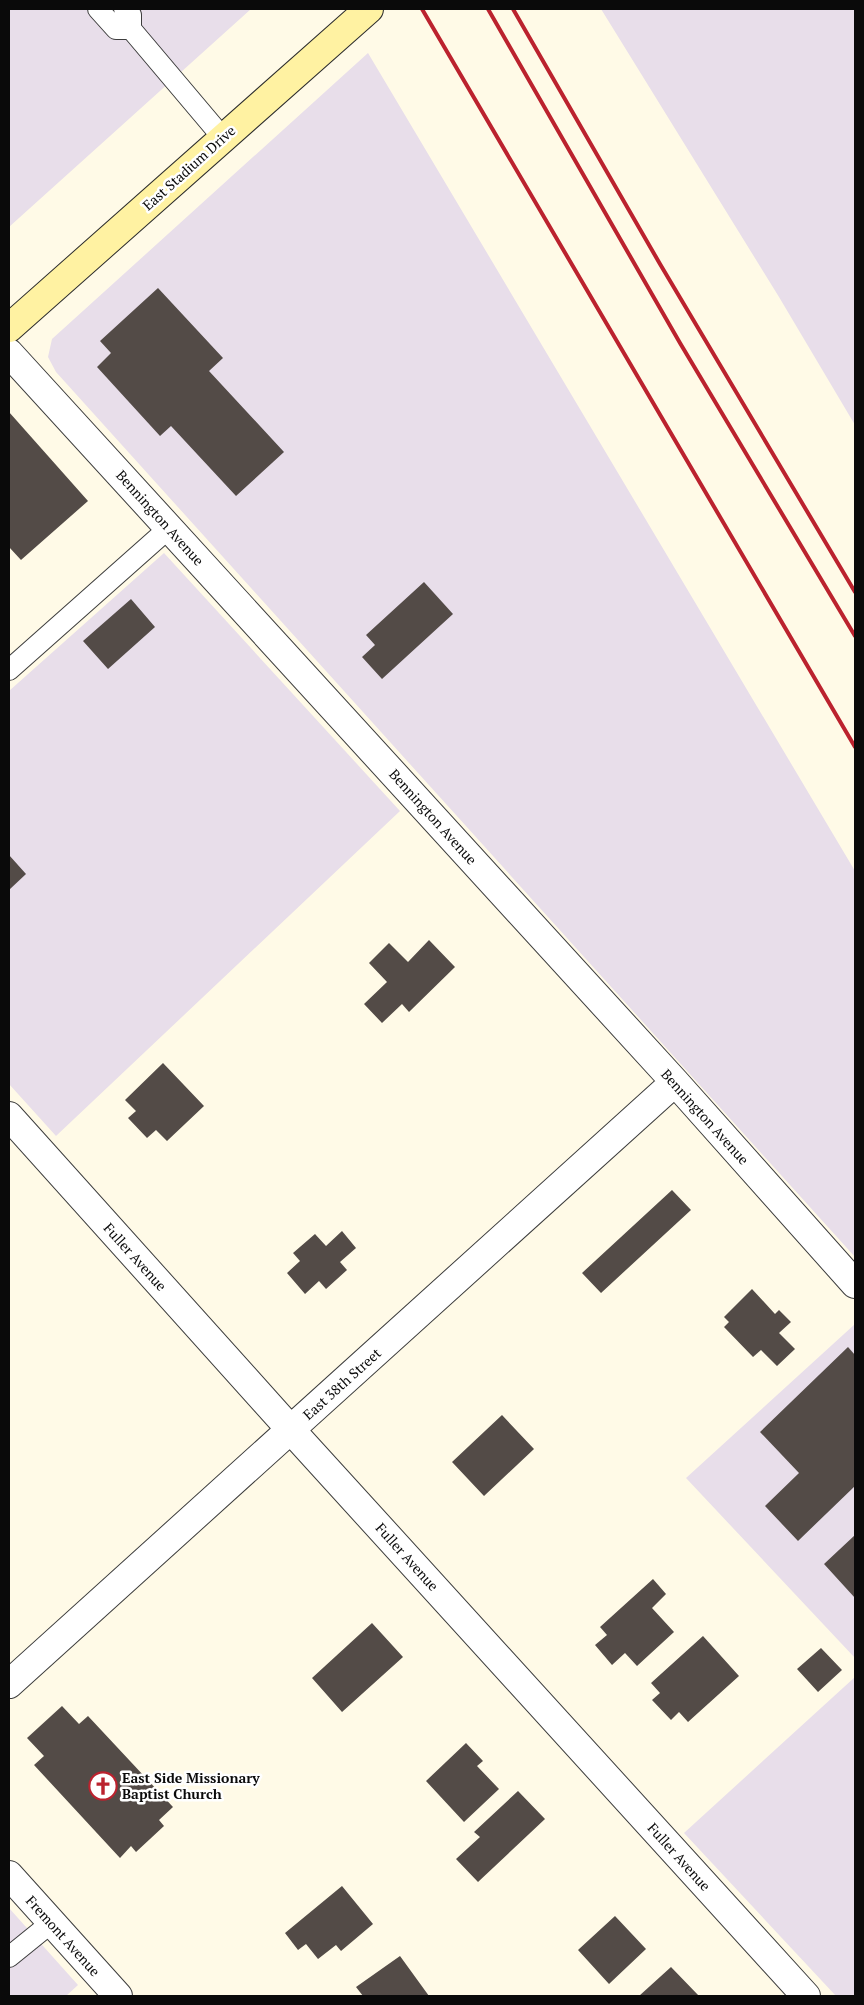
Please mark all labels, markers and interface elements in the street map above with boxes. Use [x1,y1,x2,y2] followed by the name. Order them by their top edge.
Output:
[138,121,239,214] street label: East Stadium Drive
[112,466,208,570] street label: Bennington Avenue
[385,765,481,869] street label: Bennington Avenue
[657,1065,753,1169] street label: Bennington Avenue
[100,1219,171,1295] street label: Fuller Avenue
[299,1343,385,1424] street label: East 38th Street
[372,1519,443,1595] street label: Fuller Avenue
[122,1768,260,1803] place label: East Side Missionary Baptist Church
[88,1771,118,1801] church icon: East Side Missionary Baptist Church
[644,1819,715,1895] street label: Fuller Avenue
[22,1891,105,1980] street label: Fremont Avenue

